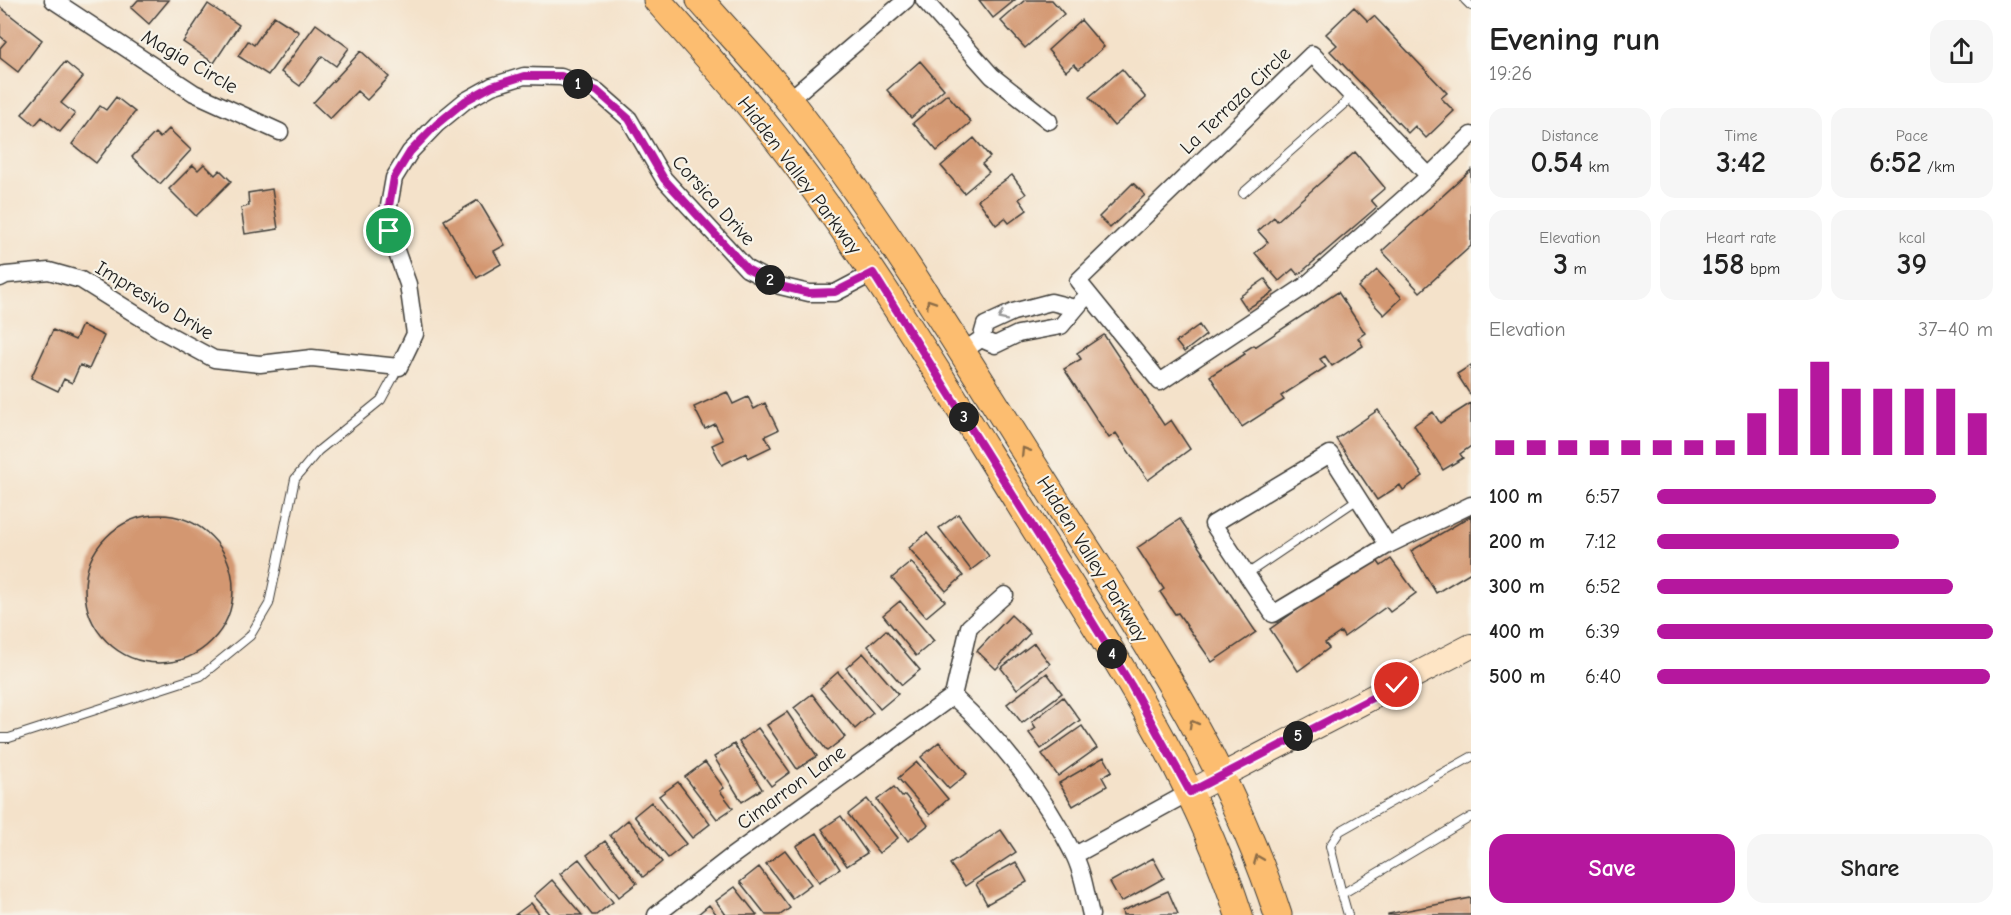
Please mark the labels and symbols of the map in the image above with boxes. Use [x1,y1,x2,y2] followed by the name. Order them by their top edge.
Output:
[137,25,242,98] street label: Magia Circle
[1175,42,1295,159] street label: La Terraza Circle
[563,69,593,99] pin: 1
[733,92,866,259] street label: Hidden Valley Parkway
[667,151,760,250] street label: Corsica Drive
[363,205,414,256] pin
[92,256,218,345] street label: Impresivo Drive
[755,265,785,295] pin: 2
[926,299,937,310] one-way arrow
[998,309,1009,321] one-way arrow
[949,402,979,432] pin: 3
[1021,447,1032,458] one-way arrow
[1032,472,1153,647] street label: Hidden Valley Parkway
[1097,639,1127,669] pin: 4
[1371,659,1422,710] pin
[1189,720,1200,731] one-way arrow
[1283,721,1313,751] pin: 5
[733,740,850,835] street label: Cimarron Lane
[1253,855,1265,866] one-way arrow

